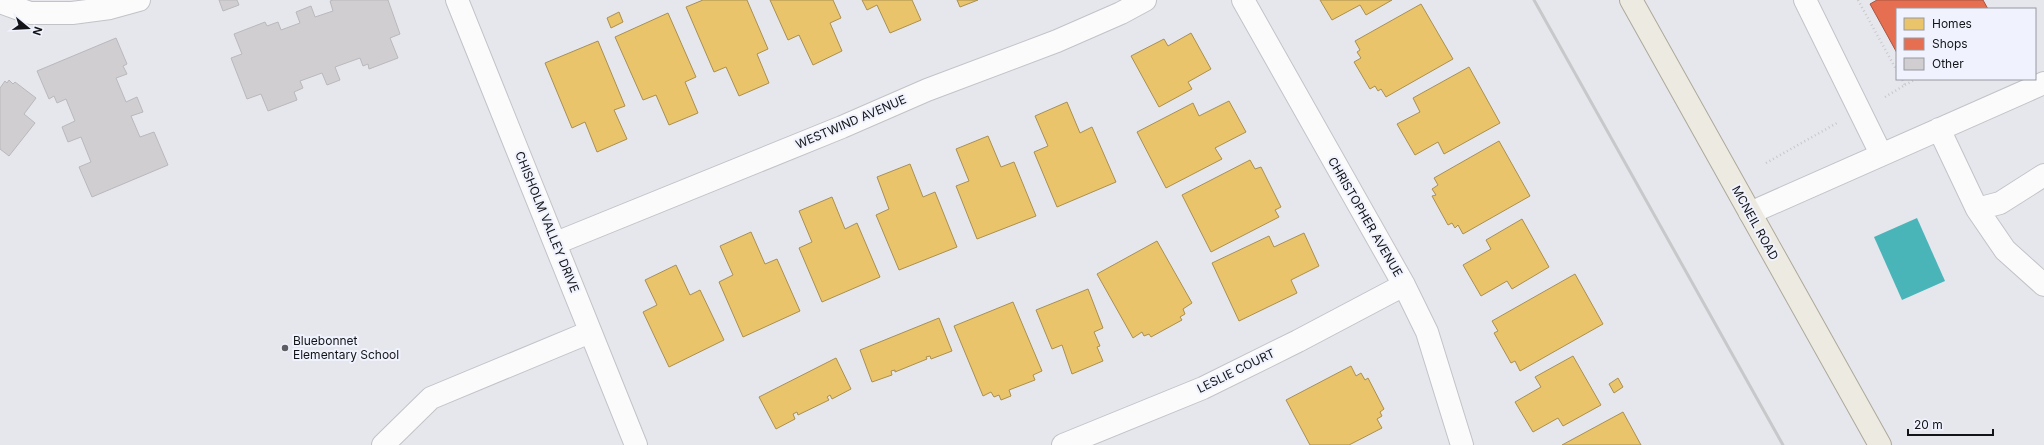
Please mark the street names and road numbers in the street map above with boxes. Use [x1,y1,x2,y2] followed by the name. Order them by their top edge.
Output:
[793,91,908,152] street label: WESTWIND AVENUE
[512,149,583,295] street label: CHISHOLM VALLEY DRIVE
[1325,154,1406,279] street label: CHRISTOPHER AVENUE
[1729,183,1782,263] street label: MCNEIL ROAD
[1194,345,1277,396] street label: LESLIE COURT

